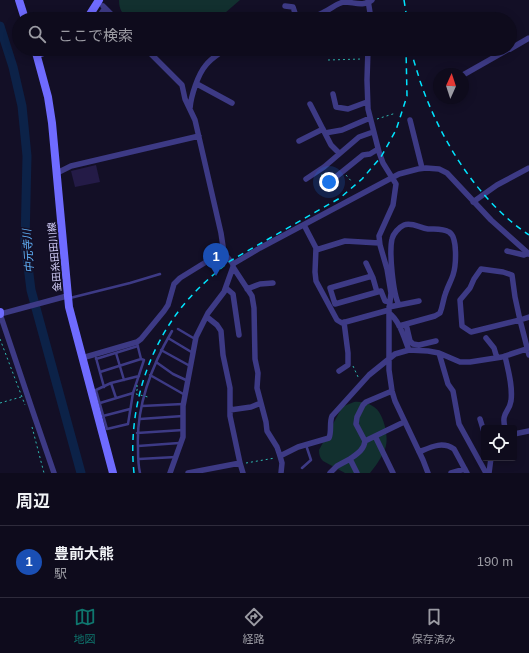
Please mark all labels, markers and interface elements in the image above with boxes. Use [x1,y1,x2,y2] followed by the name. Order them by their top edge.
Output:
[12,12,517,56] search box
[26,23,48,45] icon: search
[58,27,133,44] text: ここで検索
[433,68,469,104] north arrow
[319,172,339,192] your location
[46,222,63,292] street label: 金田糸田田川線
[20,228,36,273] water label: 中元寺川
[203,243,229,276] pin: 1
[481,425,517,461] map controls
[481,425,517,461] button: locate
[16,492,50,511] text: 周辺
[54,545,114,562] text: 豊前大熊
[25,554,33,569] text: 1
[477,554,513,569] text: 190 m
[54,566,67,581] text: 駅
[74,606,96,646] tab: 地図
[243,606,265,646] tab: 経路
[412,606,456,646] tab: 保存済み

